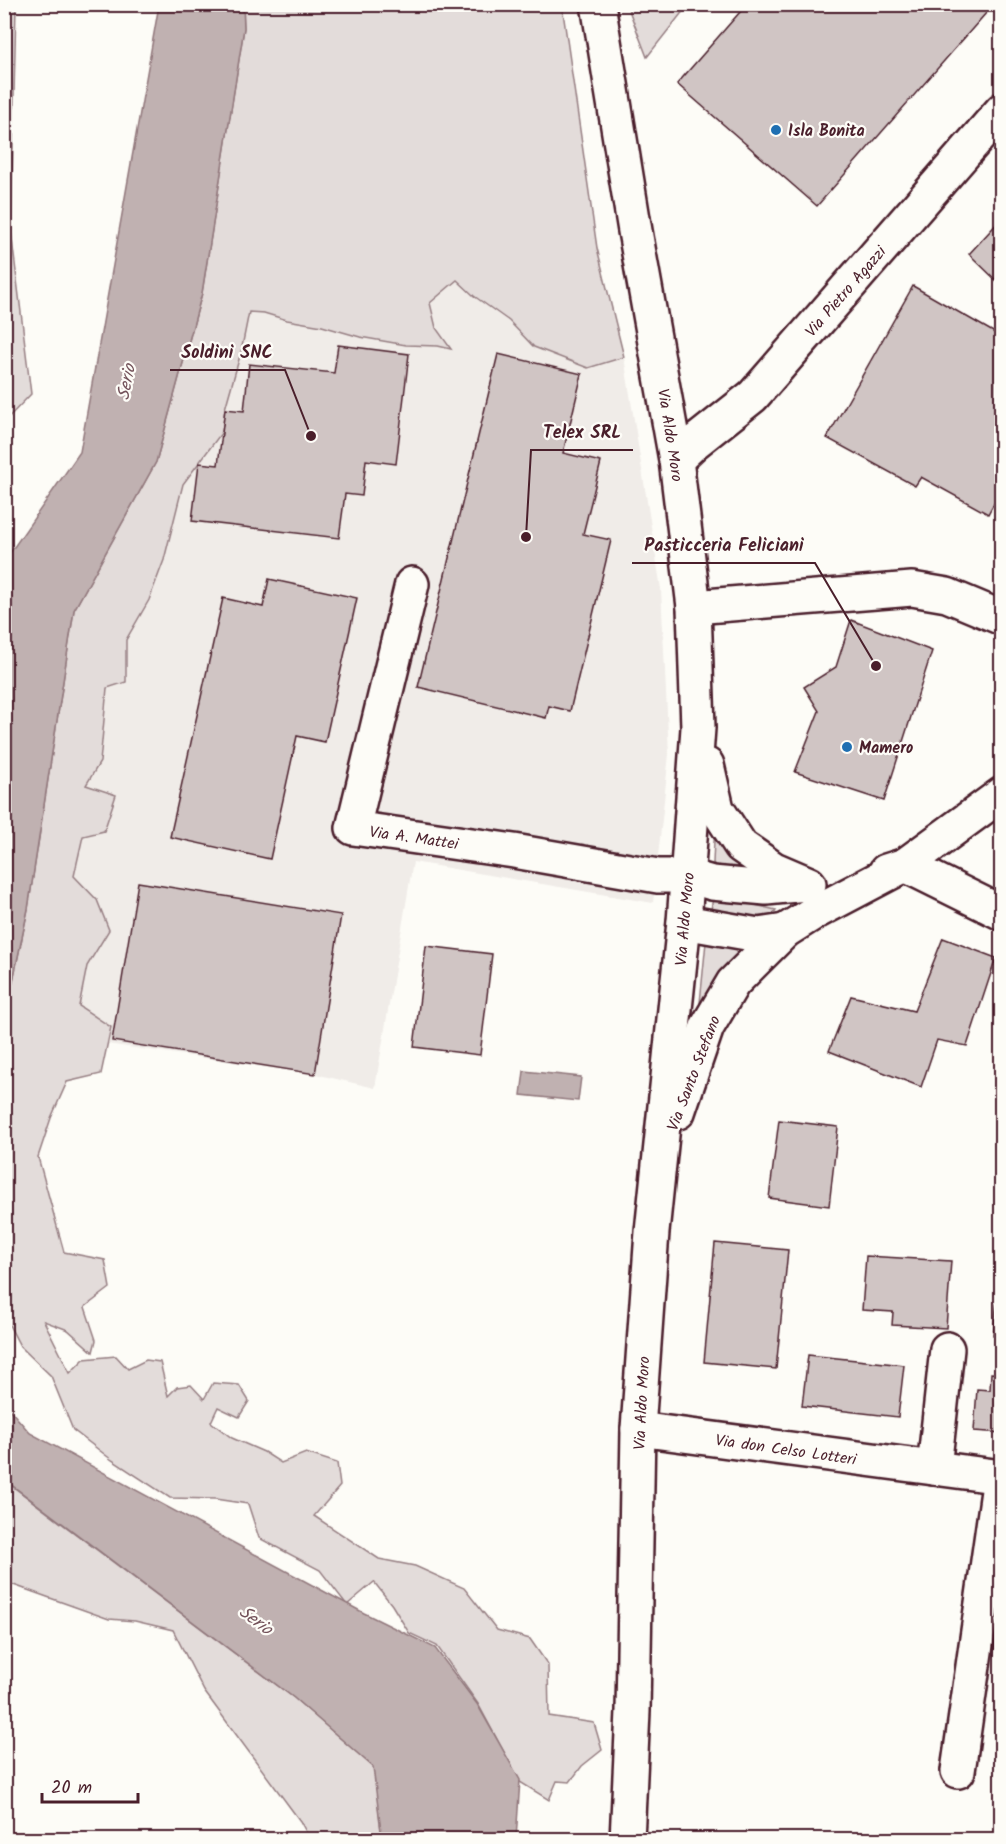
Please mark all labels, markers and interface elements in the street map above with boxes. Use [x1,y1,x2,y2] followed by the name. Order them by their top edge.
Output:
[788,119,865,144] place label: Isla Bonita
[769,123,783,137] marker: Isla Bonita
[799,240,894,343] street label: Via Pietro Agazzi
[170,334,285,370] callout: Soldini SNC
[181,339,273,368] text: Soldini SNC
[110,360,145,403] water label: Serio
[650,387,689,484] street label: Via Aldo Moro
[531,414,633,450] callout: Telex SRL
[543,419,621,448] text: Telex SRL
[632,527,815,563] callout: Pasticceria Feliciani
[644,532,804,561] text: Pasticceria Feliciani
[859,736,913,761] place label: Mamero
[840,740,854,754] marker: Mamero
[368,820,461,857] street label: Via A. Mattei
[669,871,702,967] street label: Via Aldo Moro
[661,1012,728,1135] street label: Via Santo Stefano
[628,1356,657,1451] street label: Via Aldo Moro
[714,1428,859,1473] street label: Via don Celso Lotteri
[232,1599,280,1645] water label: Serio
[42,1766,138,1804] scale bar
[51,1774,92,1803] text: 20 m

